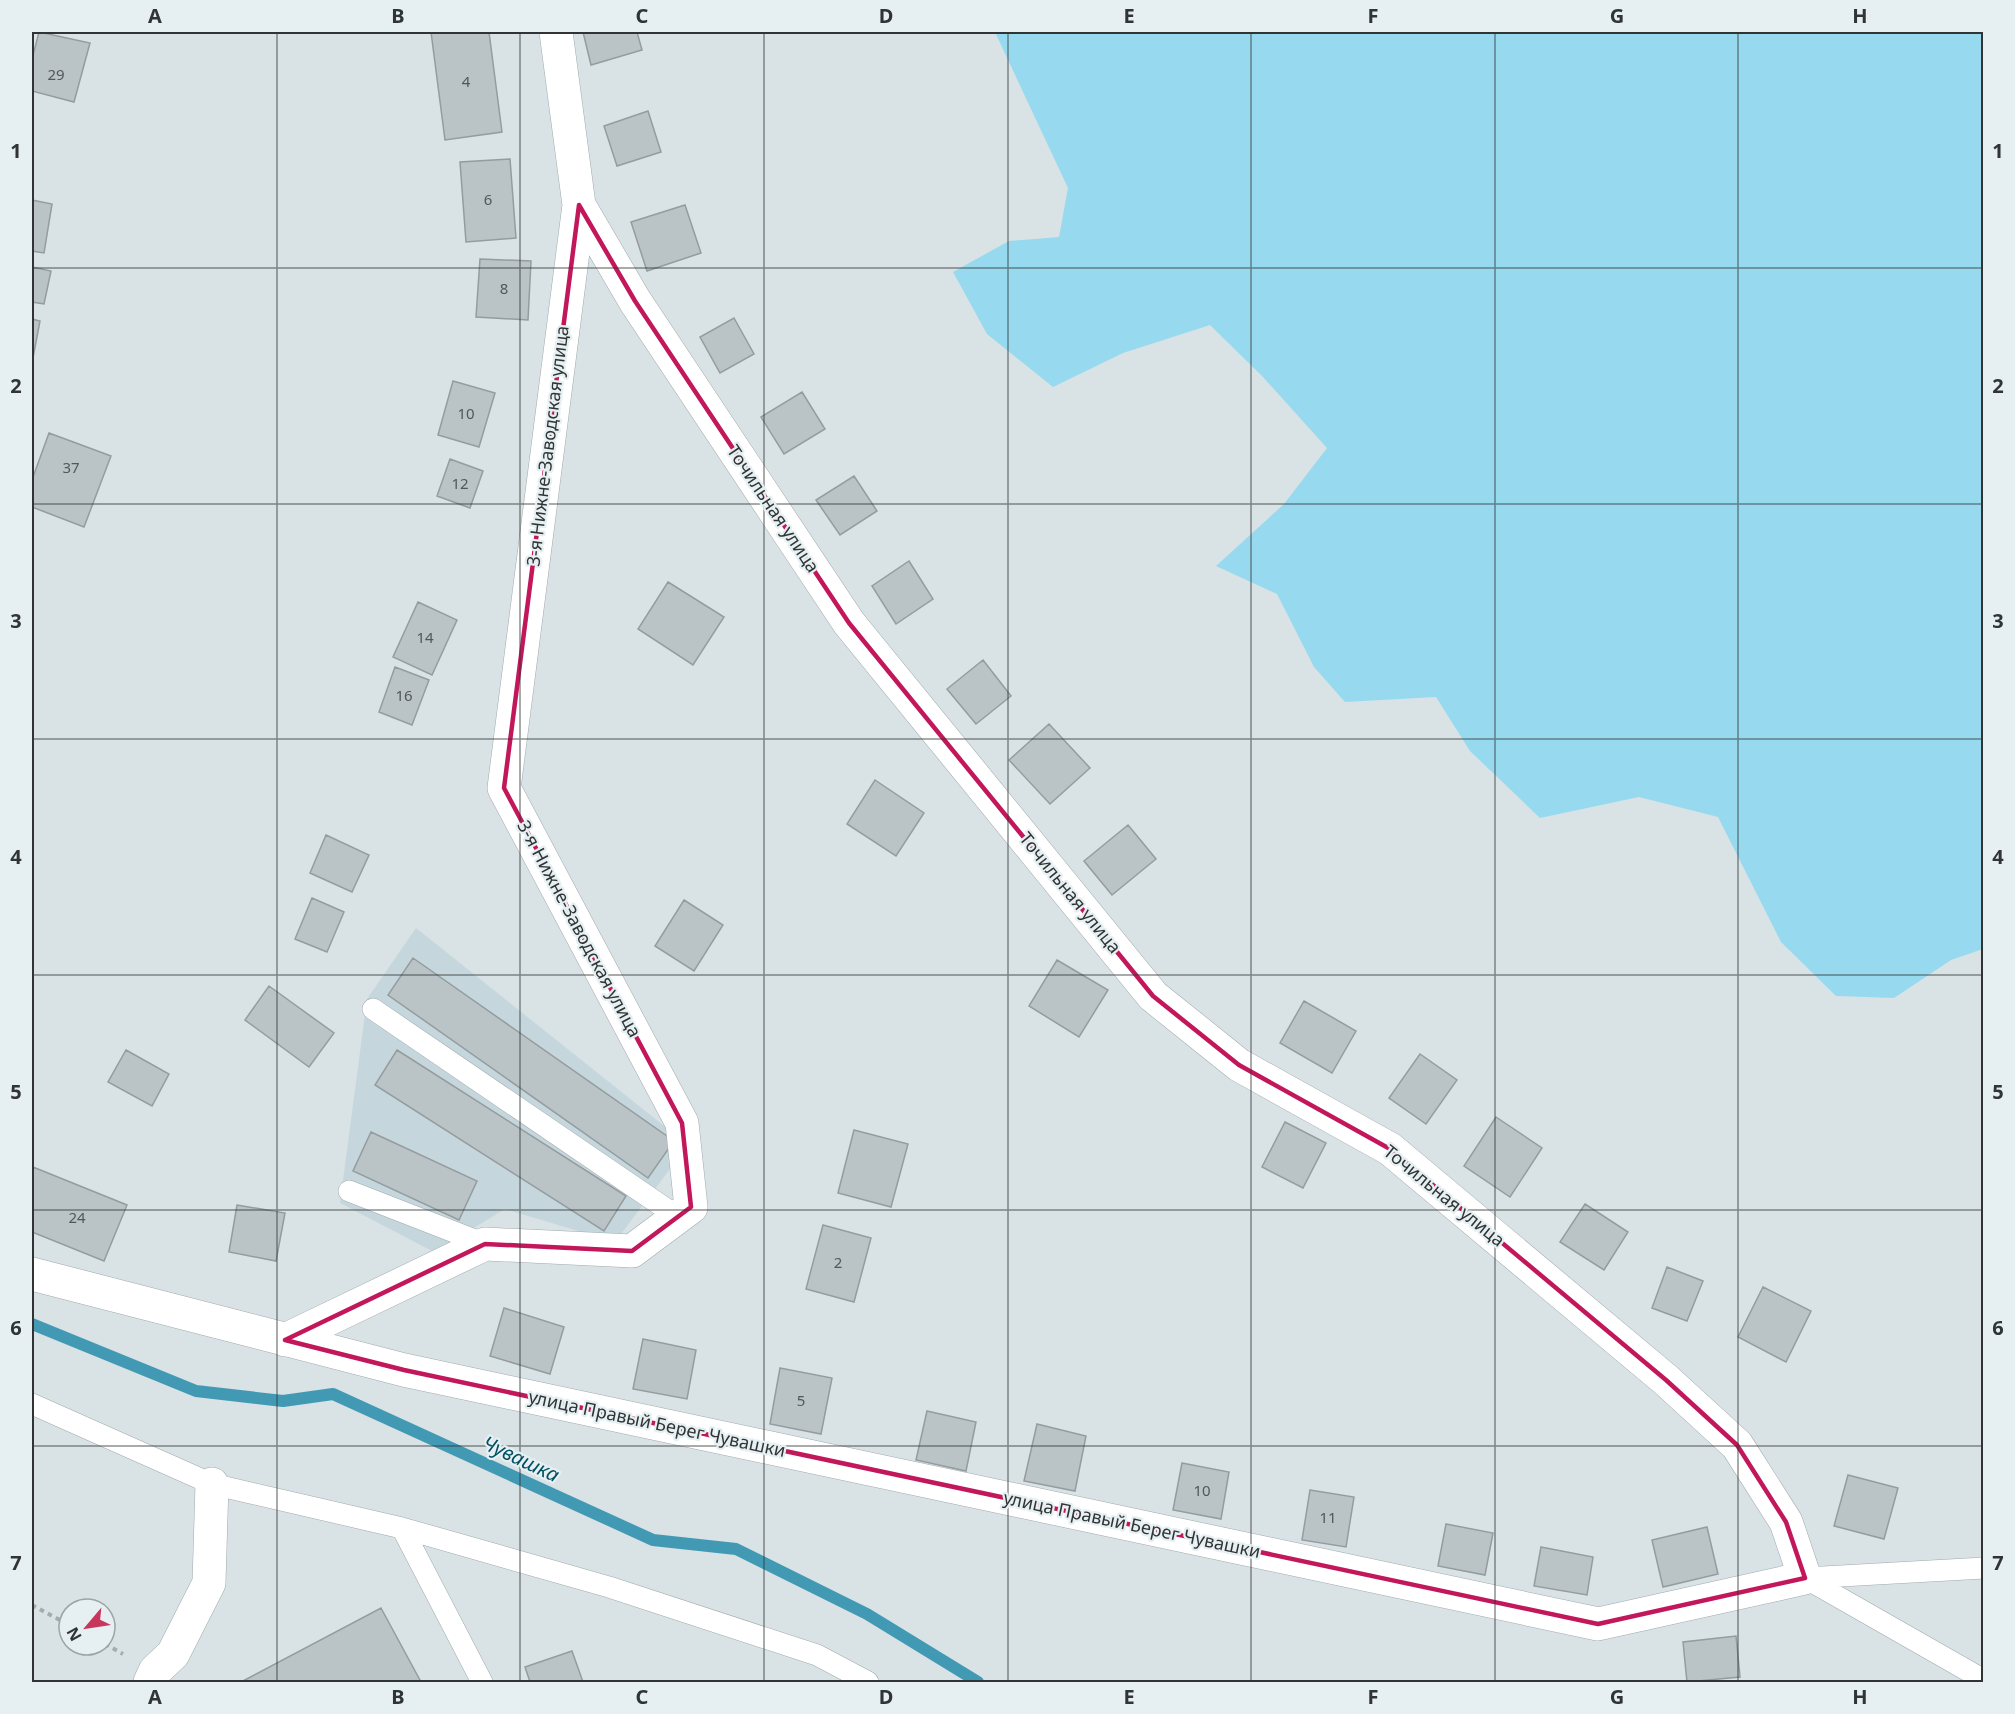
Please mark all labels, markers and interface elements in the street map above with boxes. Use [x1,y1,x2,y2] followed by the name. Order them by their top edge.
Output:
[148,2,162,29] text: A
[391,2,405,29] text: B
[636,2,649,29] text: C
[879,2,893,29] text: D
[1123,2,1135,29] text: E
[1368,2,1378,29] text: F
[1610,2,1624,29] text: G
[1852,2,1868,29] text: H
[47,64,65,84] house number: 29
[462,71,471,91] house number: 4
[10,137,22,164] text: 1
[1992,137,2004,164] text: 1
[484,189,492,209] house number: 6
[500,278,508,298] house number: 8
[520,324,574,568] street label: 3-я Нижне-Заводская улица
[10,372,22,399] text: 2
[1992,372,2004,399] text: 2
[457,403,475,423] house number: 10
[722,440,825,577] street label: Точильная улица
[62,457,80,477] house number: 37
[451,473,469,493] house number: 12
[10,607,22,634] text: 3
[1992,607,2004,634] text: 3
[416,627,434,647] house number: 14
[395,685,413,705] house number: 16
[512,816,647,1041] street label: 3-я Нижне-Заводская улица
[1015,827,1127,958] street label: Точильная улица
[10,843,22,870] text: 4
[1992,843,2004,870] text: 4
[10,1078,22,1105] text: 5
[1992,1078,2004,1105] text: 5
[1379,1139,1510,1251] street label: Точильная улица
[68,1207,86,1227] house number: 24
[834,1252,842,1272] house number: 2
[10,1314,22,1341] text: 6
[1992,1314,2004,1341] text: 6
[526,1384,788,1462] street label: улица Правый Берег Чувашки
[797,1390,805,1410] house number: 5
[479,1429,564,1488] water label: Чувашка
[1193,1480,1211,1500] house number: 10
[1001,1485,1263,1563] street label: улица Правый Берег Чувашки
[1319,1507,1337,1527] house number: 11
[10,1549,22,1576] text: 7
[1992,1549,2004,1576] text: 7
[57,1597,117,1657] north arrow
[61,1623,87,1645] text: N
[148,1683,162,1710] text: A
[391,1683,405,1710] text: B
[636,1683,649,1710] text: C
[879,1683,893,1710] text: D
[1123,1683,1135,1710] text: E
[1368,1683,1378,1710] text: F
[1610,1683,1624,1710] text: G
[1852,1683,1868,1710] text: H

